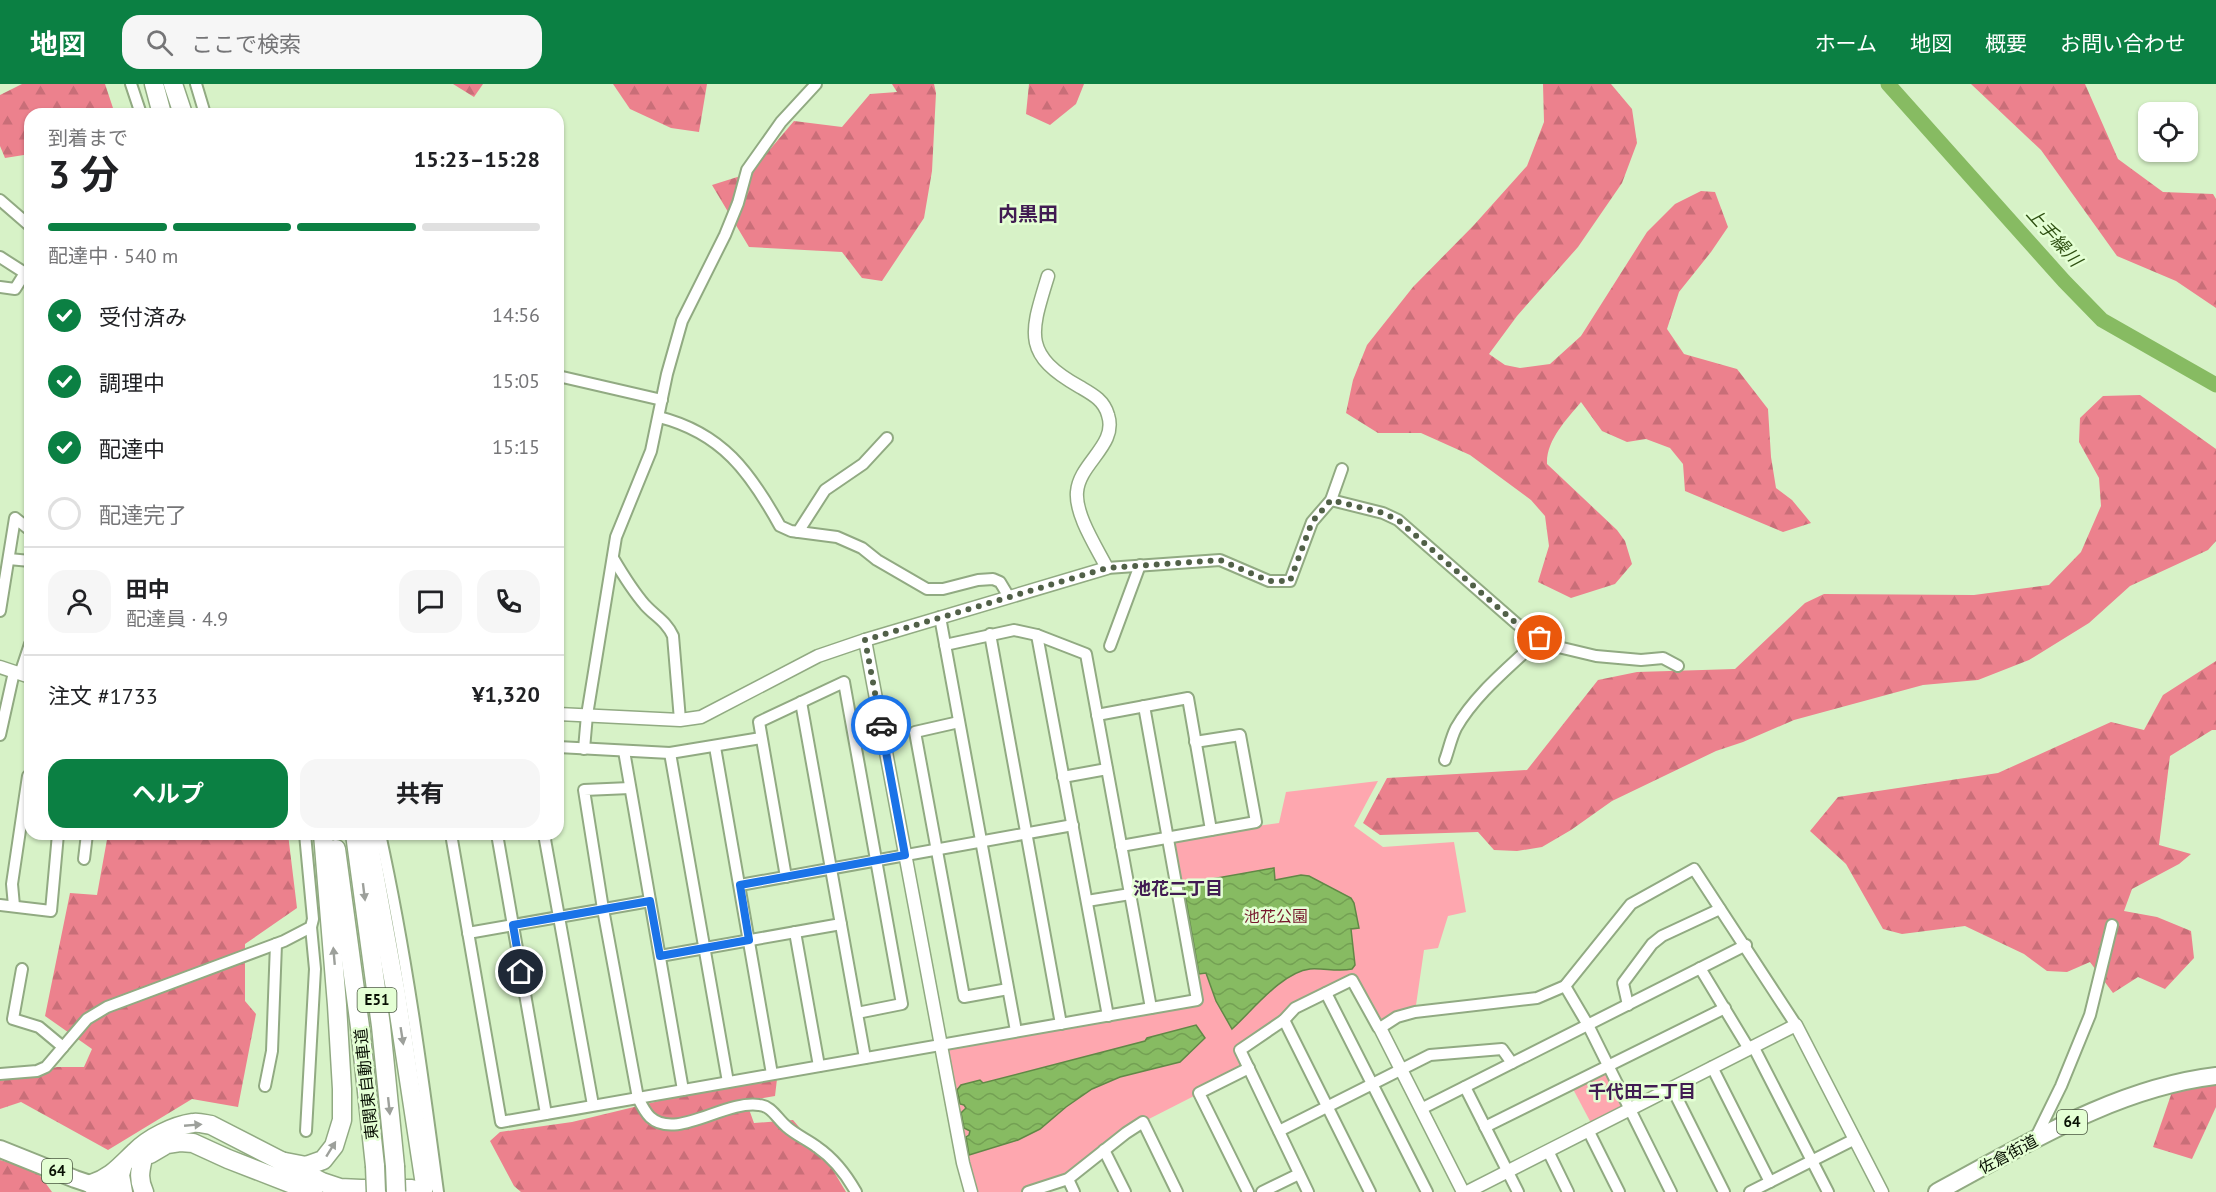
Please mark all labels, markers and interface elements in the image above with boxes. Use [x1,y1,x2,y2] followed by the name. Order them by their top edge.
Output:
[122,15,542,69] search box
[30,25,86,62] text: 地図
[143,26,176,59] icon: search
[191,30,301,58] text: ここで検索
[1815,30,1877,57] text: ホーム
[1910,30,1952,57] text: 地図
[1985,30,2027,57] text: 概要
[2060,30,2186,57] text: お問い合わせ
[2138,102,2198,162] map controls
[2138,102,2198,162] button: locate
[48,125,128,151] text: 到着まで
[414,145,540,173] text: 15:23–15:28
[48,148,119,199] text: 3 分
[998,201,1058,227] district label: 内黒田
[2022,202,2088,273] water label: 上手繰川
[48,243,178,269] text: 配達中 · 540 m
[48,299,81,332] icon: check
[492,302,540,328] text: 14:56
[99,303,187,331] text: 受付済み
[48,365,81,398] icon: check
[492,368,540,394] text: 15:05
[99,369,165,397] text: 調理中
[48,431,81,464] icon: check
[492,434,540,460] text: 15:15
[99,435,165,463] text: 配達中
[99,501,187,529] text: 配達完了
[48,570,111,633] button: person
[399,570,462,633] button: chat
[477,570,540,633] button: phone
[126,575,170,603] text: 田中
[126,606,228,632] text: 配達員 · 4.9
[1514,612,1565,663] pin
[1523,621,1556,654] icon: bag
[472,680,540,708] text: ¥1,320
[48,682,158,710] text: 注文 #1733
[851,695,911,755] courier
[865,709,898,742] icon: car
[48,759,288,828] button: ヘルプ
[300,759,540,828] button: 共有
[1133,877,1223,900] district label: 池花二丁目
[359,882,368,901] one-way arrow
[1244,906,1308,926] park label: 池花公園
[495,946,546,997] pin
[329,947,339,966] one-way arrow
[504,955,537,988] icon: home
[358,988,397,1012] road number: E51
[350,1027,382,1141] street label: 東関東自動車道
[398,1027,407,1046] one-way arrow
[1588,1080,1696,1103] district label: 千代田二丁目
[384,1097,394,1116] one-way arrow
[2057,1110,2087,1134] road number: 64
[184,1120,203,1130] one-way arrow
[1975,1130,2041,1178] street label: 佐倉街道
[325,1140,336,1157] one-way arrow
[42,1159,72,1183] road number: 64

